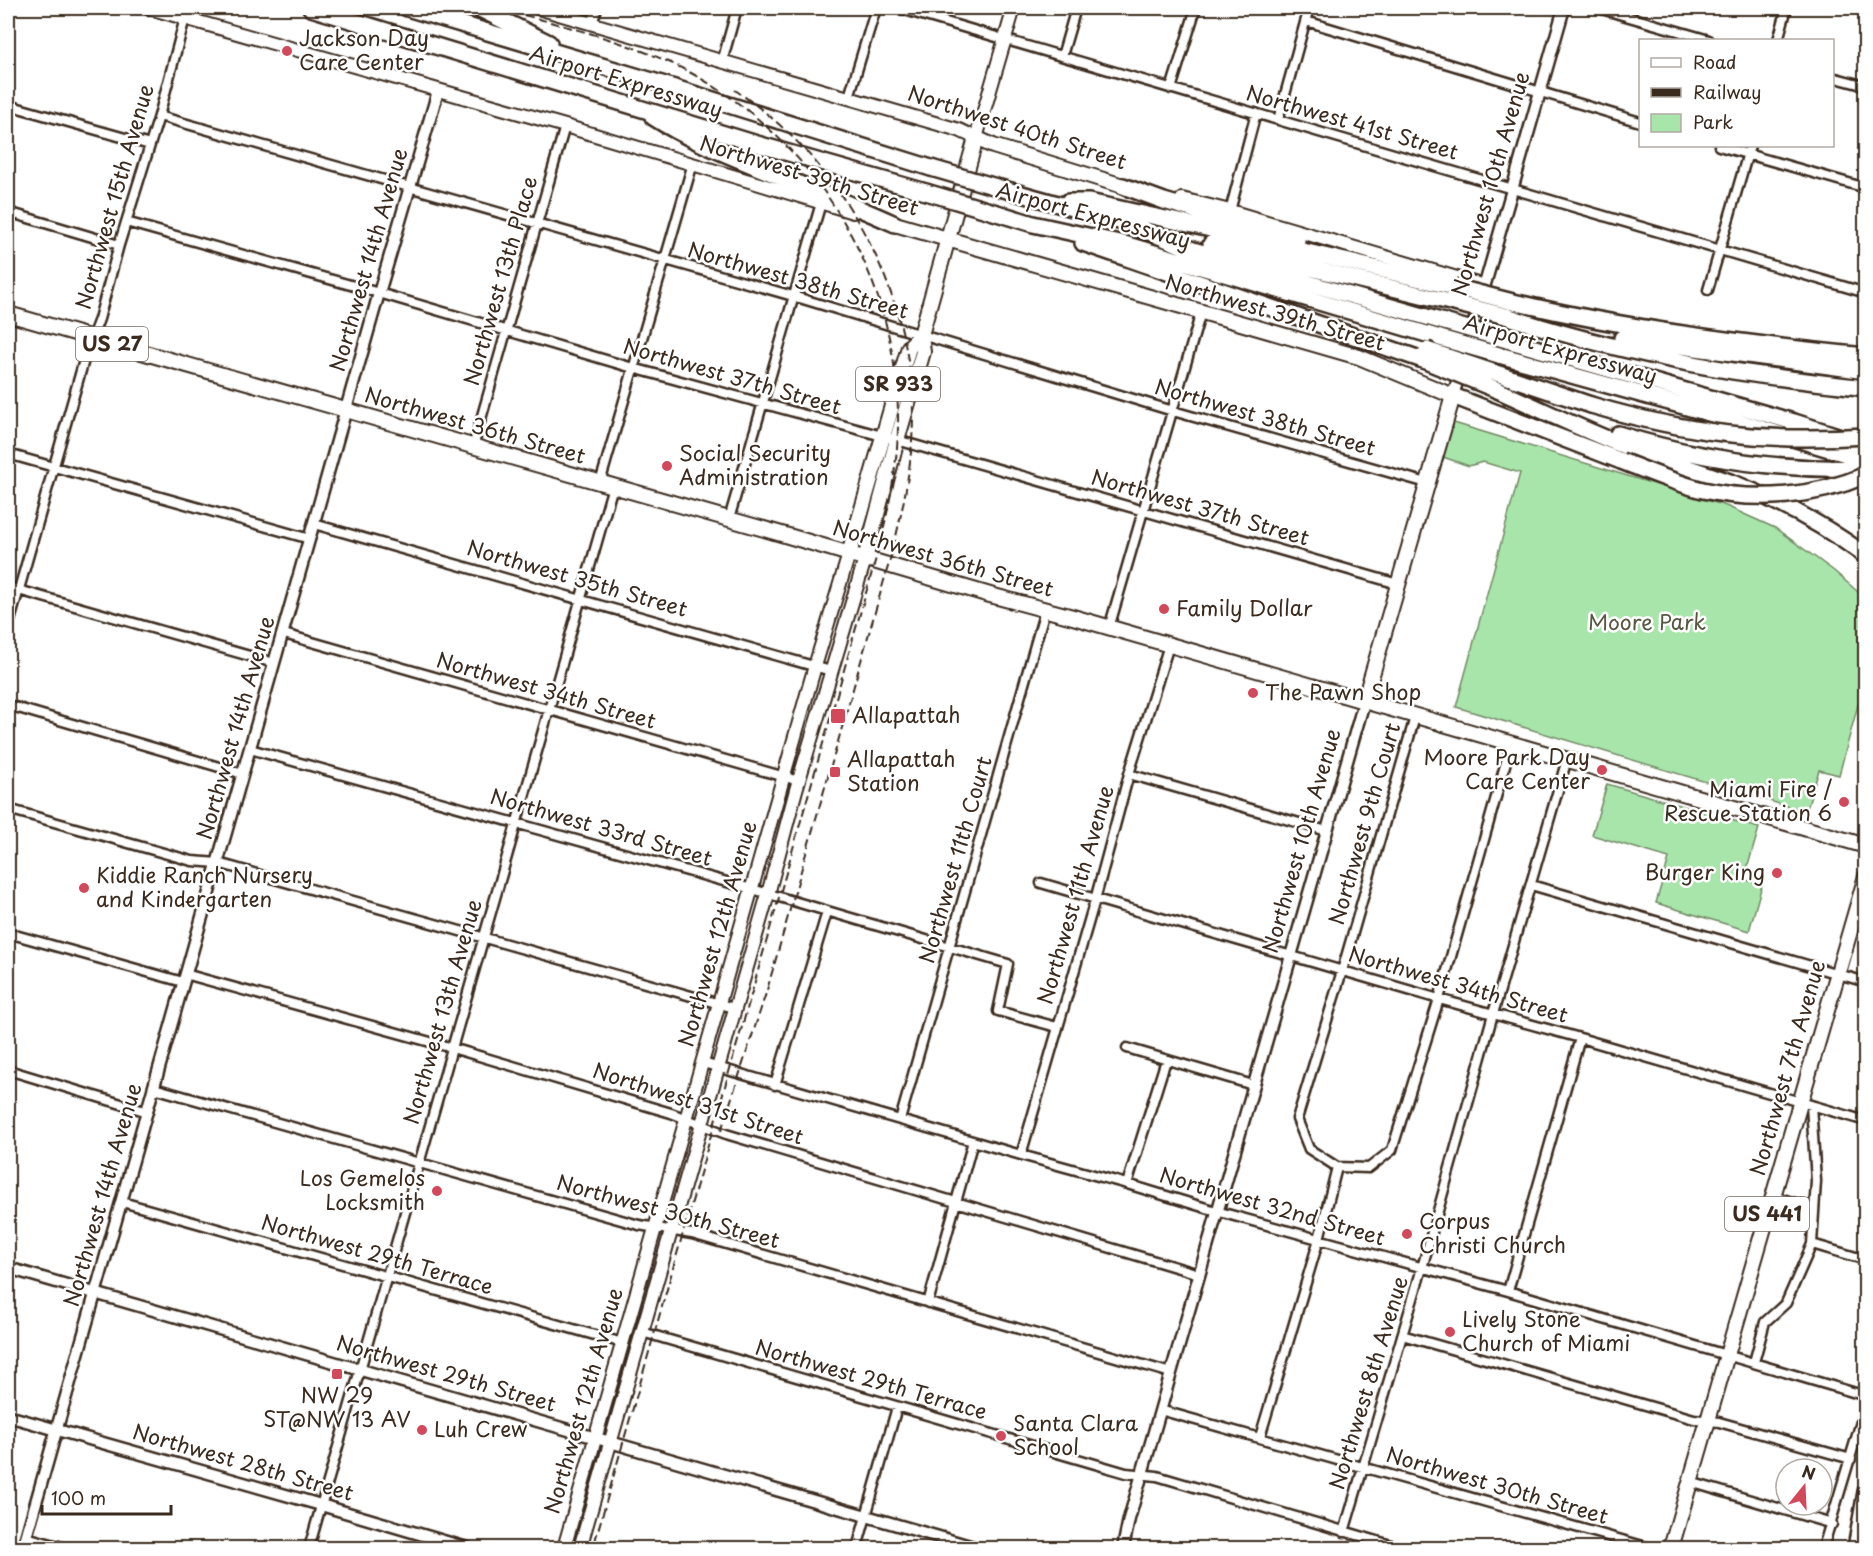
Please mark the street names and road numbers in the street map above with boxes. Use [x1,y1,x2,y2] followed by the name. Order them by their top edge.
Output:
[526,35,727,125] street label: Airport Expressway
[1442,67,1536,300] street label: Northwest 10th Avenue
[1243,75,1462,167] street label: Northwest 41st Street
[904,76,1131,177] street label: Northwest 40th Street
[66,80,161,313] street label: Northwest 15th Avenue
[696,126,923,223] street label: Northwest 39th Street
[320,144,414,375] street label: Northwest 14th Avenue
[454,172,544,389] street label: Northwest 13th Place
[993,173,1194,255] street label: Airport Expressway
[684,232,913,326] street label: Northwest 38th Street
[1162,264,1389,358] street label: Northwest 39th Street
[1460,305,1661,391] street label: Airport Expressway
[76,327,148,361] road number: US 27
[620,329,845,422] street label: Northwest 37th Street
[856,367,940,401] road number: SR 933
[1151,369,1380,463] street label: Northwest 38th Street
[361,377,590,471] street label: Northwest 36th Street
[1088,460,1313,553] street label: Northwest 37th Street
[829,510,1058,604] street label: Northwest 36th Street
[464,530,692,624] street label: Northwest 35th Street
[187,612,281,843] street label: Northwest 14th Avenue
[433,642,660,736] street label: Northwest 34th Street
[1319,719,1407,928] street label: Northwest 9th Court
[1253,724,1347,957] street label: Northwest 10th Avenue
[909,752,999,967] street label: Northwest 11th Court
[487,779,716,873] street label: Northwest 33rd Street
[1027,781,1121,1008] street label: Northwest 11th Avenue
[668,817,764,1050] street label: Northwest 12th Avenue
[394,895,489,1128] street label: Northwest 13th Avenue
[1345,936,1572,1030] street label: Northwest 34th Street
[1740,956,1832,1179] street label: Northwest 7th Avenue
[589,1053,808,1151] street label: Northwest 31st Street
[54,1079,148,1310] street label: Northwest 14th Avenue
[1156,1158,1389,1253] street label: Northwest 32nd Street
[553,1165,784,1255] street label: Northwest 30th Street
[1725,1197,1809,1231] road number: US 441
[258,1205,497,1301] street label: Northwest 29th Terrace
[1319,1272,1415,1493] street label: Northwest 8th Avenue
[534,1284,630,1517] street label: Northwest 12th Avenue
[333,1325,560,1419] street label: Northwest 29th Street
[752,1330,991,1426] street label: Northwest 29th Terrace
[129,1414,358,1508] street label: Northwest 28th Street
[1383,1437,1612,1531] street label: Northwest 30th Street

